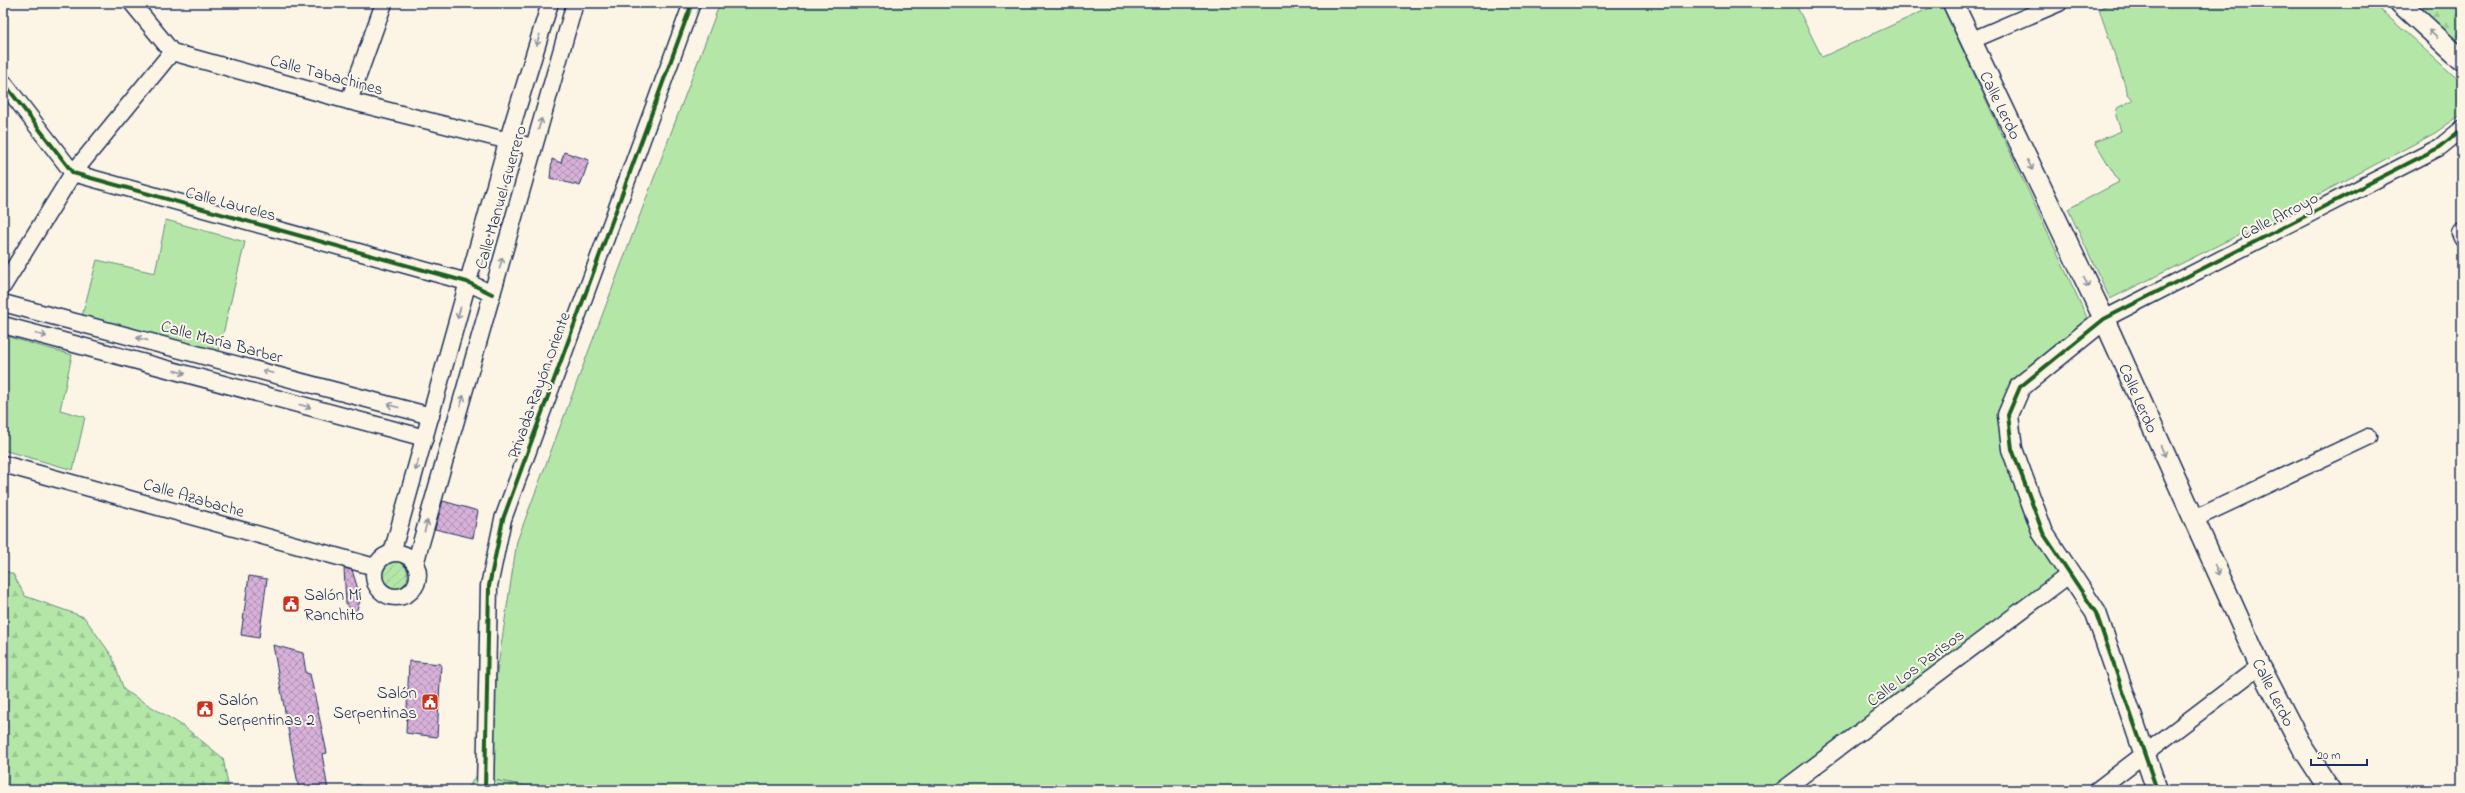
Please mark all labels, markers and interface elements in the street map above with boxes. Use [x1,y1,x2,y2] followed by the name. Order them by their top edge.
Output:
[2428,29,2438,39] one-way arrow
[534,34,541,47] one-way arrow
[267,48,386,103] street label: Calle Tabachines
[1972,67,2027,144] street label: Calle Lerdo
[537,118,544,131] one-way arrow
[469,122,534,272] street label: Calle Manuel Guerrero
[2027,158,2034,170] one-way arrow
[182,180,279,229] street label: Calle Laureles
[2236,186,2324,248] street label: Calle Arroyo
[498,257,505,270] one-way arrow
[2083,276,2090,288] one-way arrow
[454,306,462,319] one-way arrow
[501,308,579,463] street label: Privada Rayón Oriente
[158,314,286,371] street label: Calle María Barber
[34,332,47,339] one-way arrow
[136,335,149,342] one-way arrow
[2111,360,2164,437] street label: Calle Lerdo
[261,368,274,376] one-way arrow
[173,369,186,376] one-way arrow
[459,395,466,408] one-way arrow
[387,402,400,409] one-way arrow
[299,403,312,410] one-way arrow
[2160,445,2167,457] one-way arrow
[413,459,420,472] one-way arrow
[140,472,248,525] street label: Calle Azabache
[423,520,430,533] one-way arrow
[2214,563,2221,575] one-way arrow
[304,583,364,628] place label: Salón Mí Ranchito
[281,594,301,614] public building icon: Salón Mí Ranchito
[1862,623,1970,713] street label: Calle Los Parisos
[2245,654,2301,731] street label: Calle Lerdo
[333,681,417,726] place label: Salón Serpentinas
[218,688,315,733] place label: Salón Serpentinas 2
[420,692,440,712] public building icon: Salón Serpentinas
[195,699,215,719] public building icon: Salón Serpentinas 2
[2311,741,2367,767] scale bar
[2317,747,2340,765] text: 20 m

